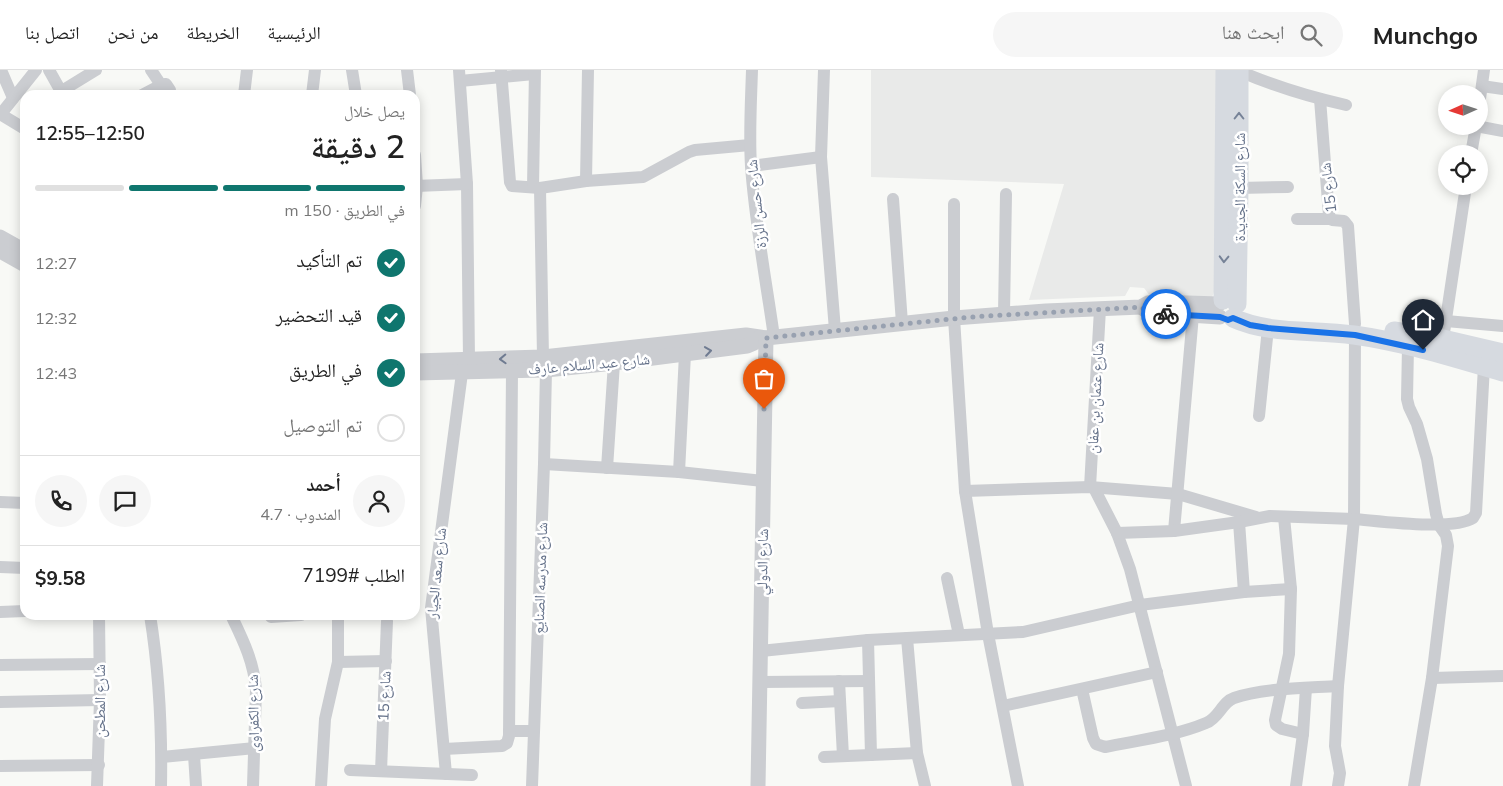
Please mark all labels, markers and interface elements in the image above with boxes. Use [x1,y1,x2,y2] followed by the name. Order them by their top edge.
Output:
[993,12,1343,57] search box
[1222,20,1285,44] text: ابحث هنا
[1373,20,1478,50] text: Munchgo
[25,21,80,44] text: اتصل بنا
[108,21,158,44] text: من نحن
[186,21,239,44] text: الخريطة
[267,21,321,44] text: الرئيسية
[1297,21,1325,49] icon: search
[1438,85,1488,135] north arrow
[1438,85,1488,195] map controls
[344,101,405,121] text: يصل خلال
[1234,111,1244,119] one-way arrow
[35,121,145,145] text: 12:50–12:55
[311,126,405,166] text: 2 دقيقة
[1230,132,1250,241] street label: شارع السكة الجديدة
[1438,145,1488,195] button: locate
[742,158,771,249] street label: شارع حسن الرزة
[1315,162,1341,214] street label: شارع 15
[285,200,405,220] text: في الطريق · 150 m
[297,248,362,272] text: تم التأكيد
[377,249,405,277] icon: check
[35,253,77,273] text: 12:27
[1219,255,1229,263] one-way arrow
[1141,289,1191,339] courier
[1402,299,1444,350] pin
[1152,300,1180,328] icon: bike
[276,303,362,327] text: قيد التحضير
[377,304,405,332] icon: check
[1409,306,1437,334] icon: home
[35,308,77,328] text: 12:32
[1083,342,1108,454] street label: شارع عثمان بن عفان
[704,346,712,357] one-way arrow
[527,349,651,380] street label: شارع عبد السلام عارف
[498,354,506,364] one-way arrow
[289,358,362,382] text: في الطريق
[743,358,785,409] pin
[377,359,405,387] icon: check
[35,363,77,383] text: 12:43
[750,365,778,393] icon: bag
[283,413,362,437] text: تم التوصيل
[306,472,341,496] text: أحمد
[35,475,87,527] button: phone
[99,475,151,527] button: chat
[353,475,405,527] button: person
[260,504,341,524] text: المندوب · 4.7
[529,522,552,634] street label: شارع مدرسه الصنايع
[422,526,451,620] street label: شارع سعد الجيار
[752,528,775,596] street label: شارع الدولي
[302,563,405,587] text: الطلب #7199
[35,566,85,590] text: $9.58
[90,664,110,738] street label: شارع المطحن
[373,670,396,722] street label: شارع 15
[243,674,264,752] street label: شارع الكفراوى

